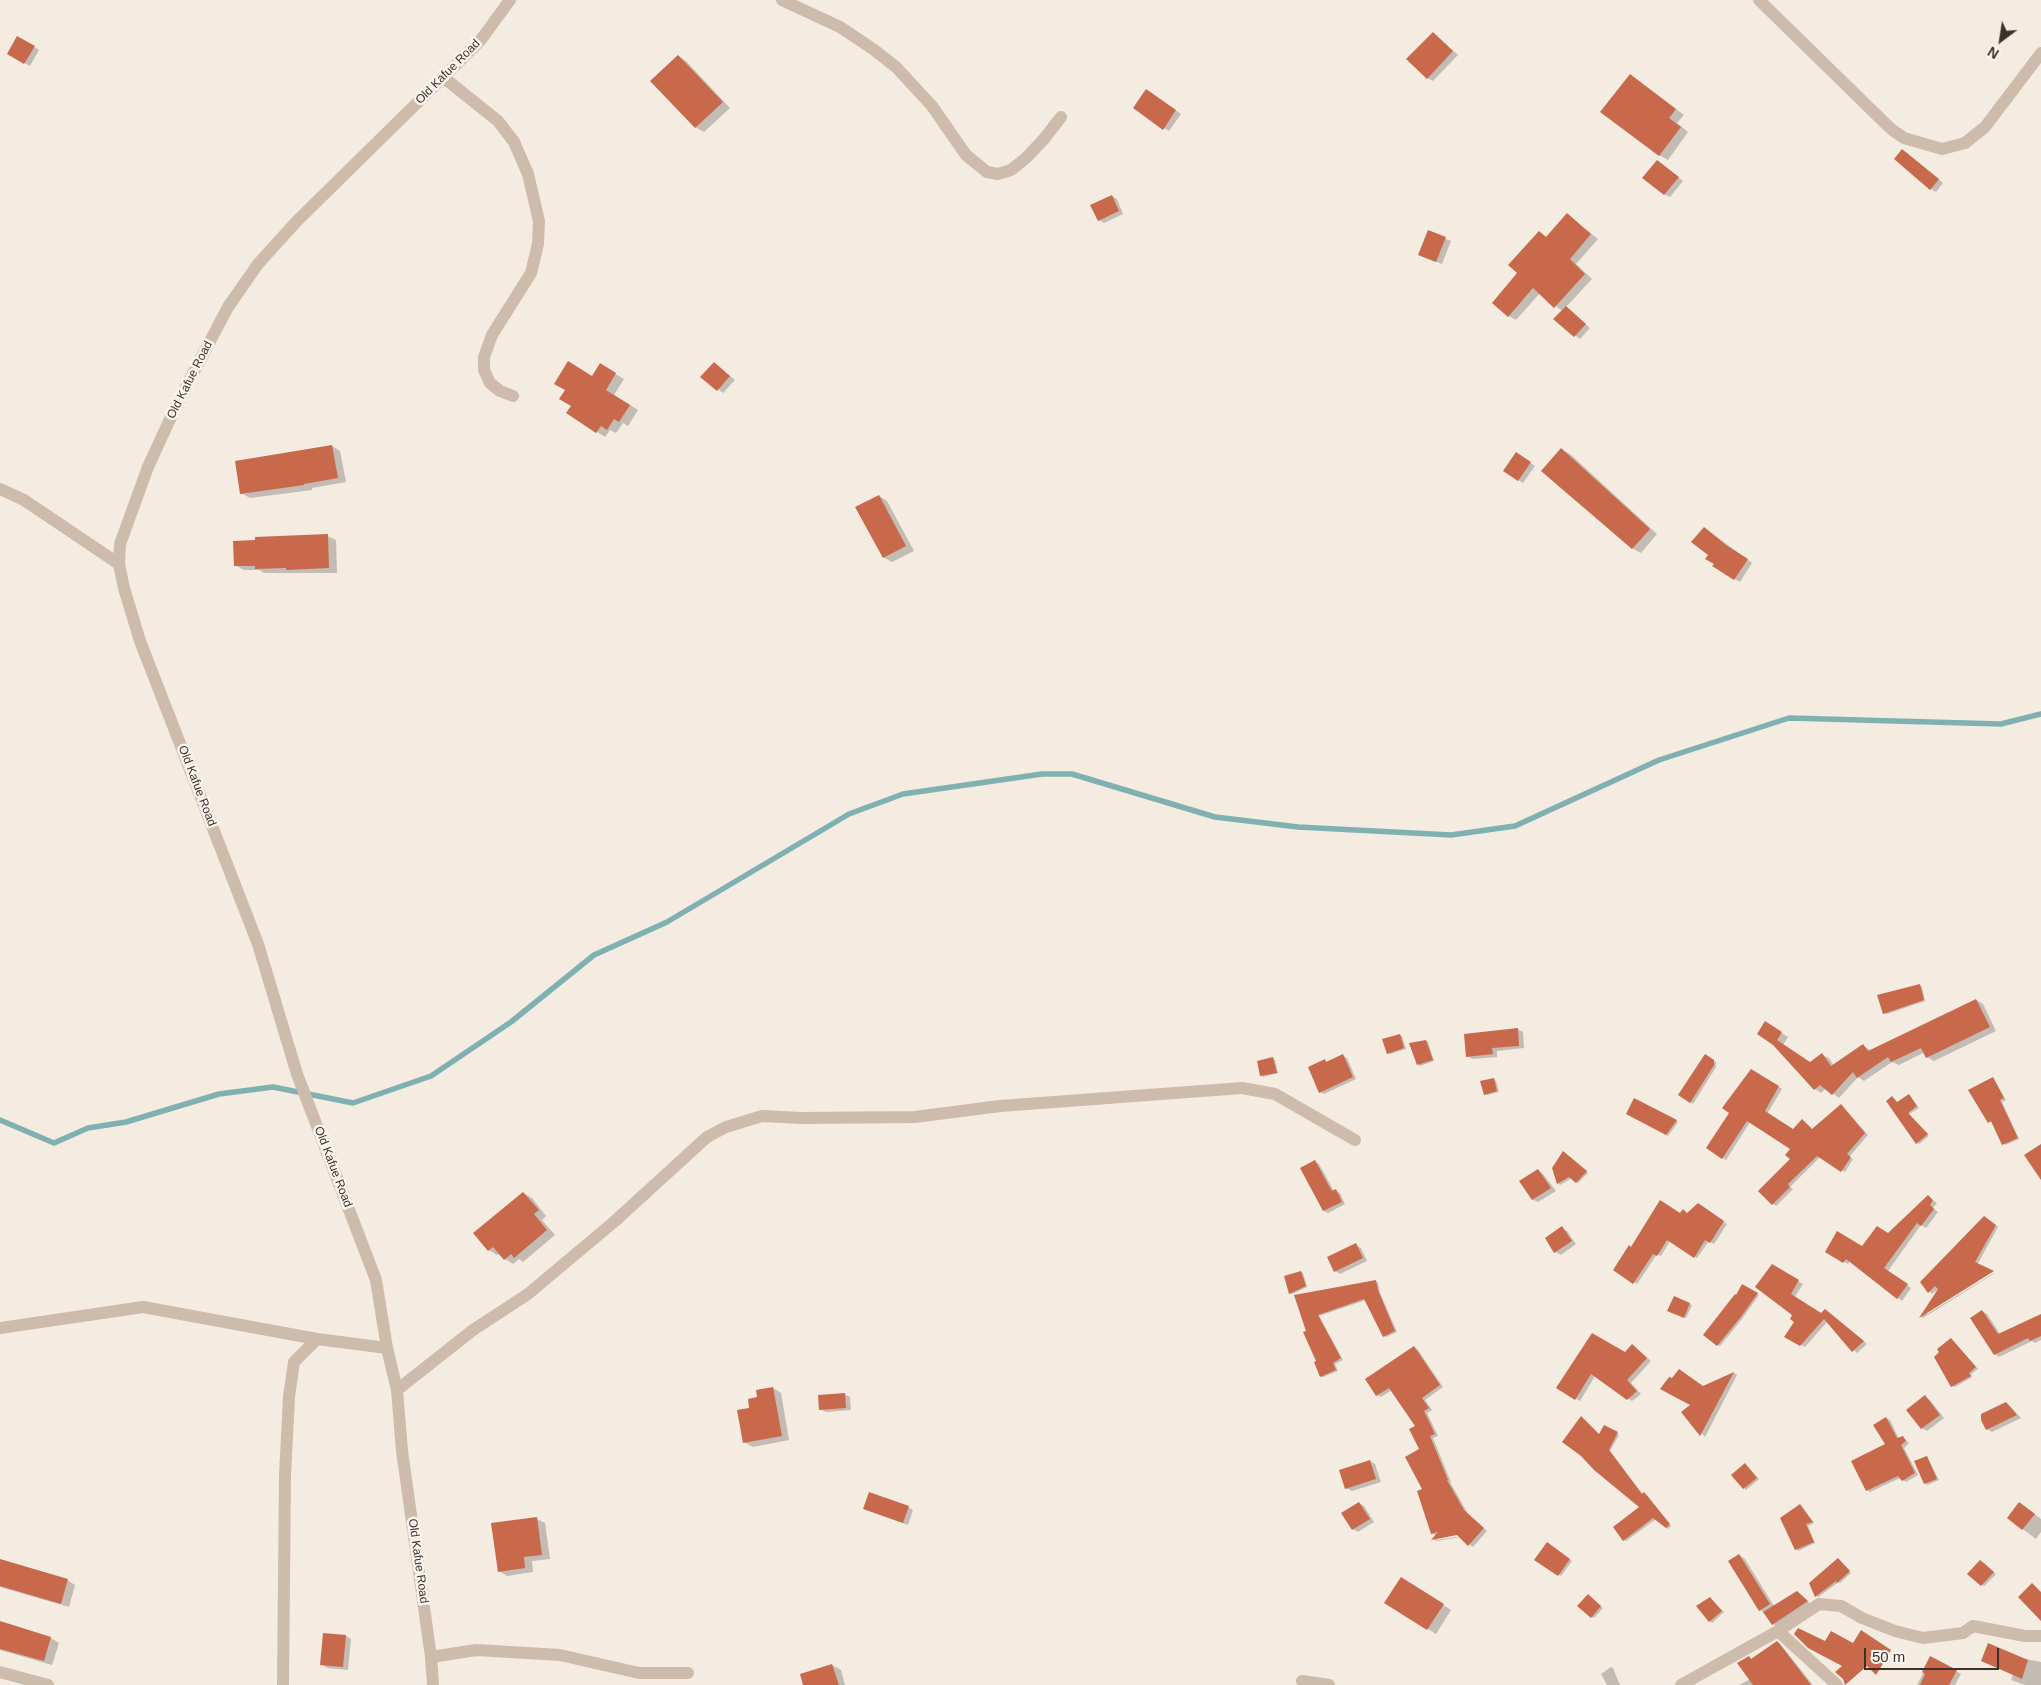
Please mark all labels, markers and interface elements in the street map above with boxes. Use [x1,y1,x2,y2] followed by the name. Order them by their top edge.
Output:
[1976,15,2026,65] north arrow
[413,37,483,107] street label: Old Kafue Road
[1985,43,2002,62] text: N
[164,339,216,421] street label: Old Kafue Road
[175,744,219,828] street label: Old Kafue Road
[311,1125,355,1209] street label: Old Kafue Road
[405,1518,431,1604] street label: Old Kafue Road
[1866,1638,2001,1670] scale bar
[1872,1648,1905,1665] text: 50 m

